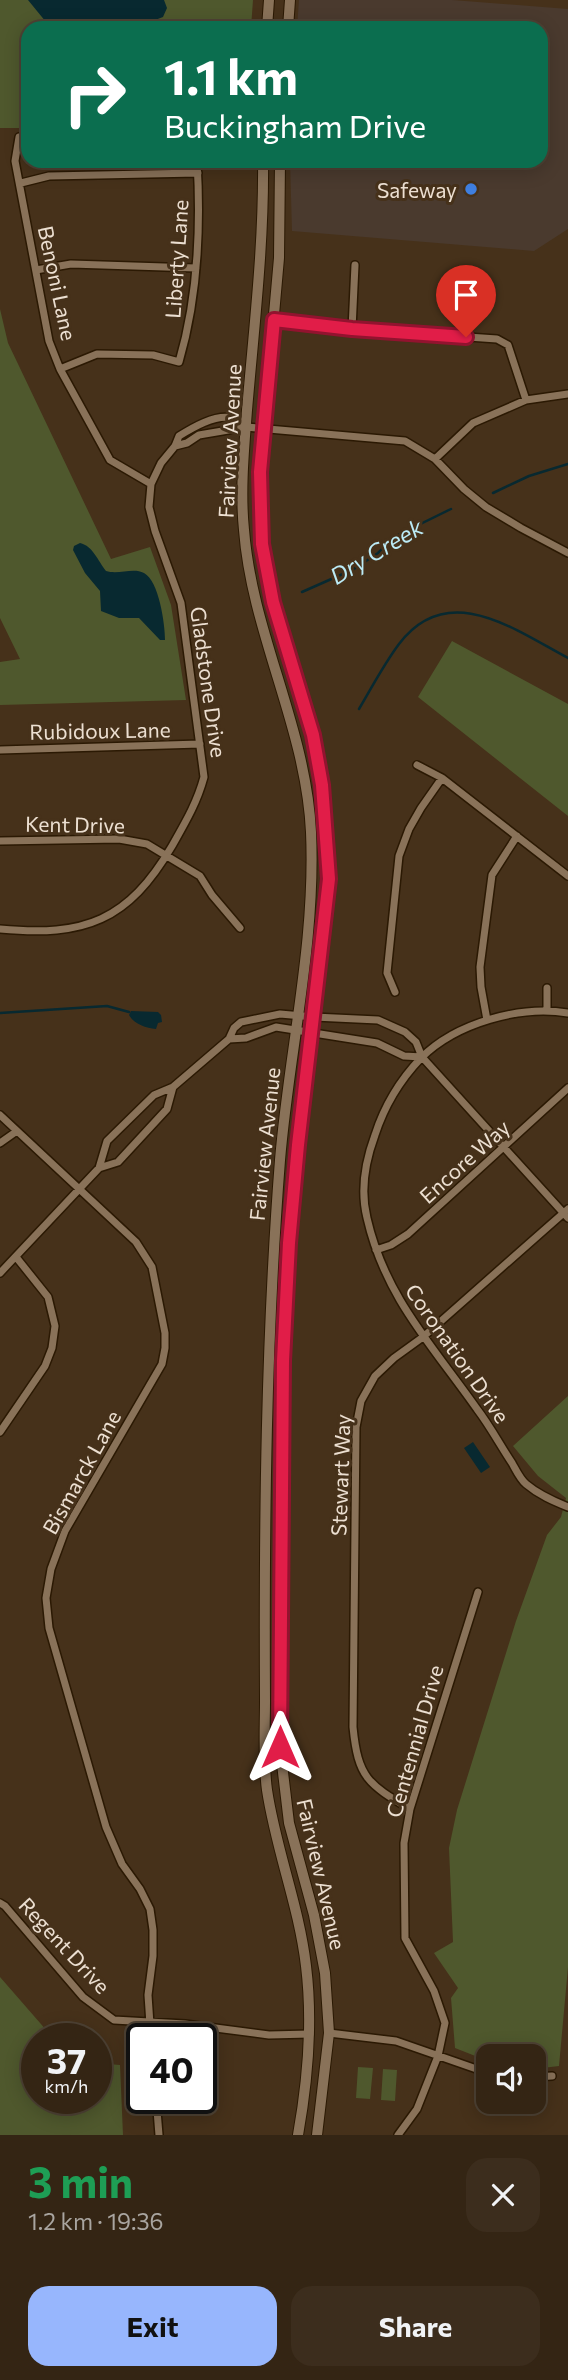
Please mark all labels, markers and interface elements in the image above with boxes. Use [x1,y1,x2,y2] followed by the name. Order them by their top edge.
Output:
[164,45,298,105] text: 1.1 km
[49,49,140,140] icon: right
[164,105,426,145] text: Buckingham Drive
[377,177,457,202] place label: Safeway
[463,181,479,197] marker: Safeway
[159,199,193,319] street label: Liberty Lane
[34,223,82,343] street label: Benoni Lane
[436,265,496,337] pin
[447,276,485,314] icon: arrive
[212,363,246,519] street label: Fairview Avenue
[324,512,428,590] water label: Dry Creek
[186,605,232,759] street label: Gladstone Drive
[29,716,171,744] street label: Rubidoux Lane
[25,811,125,837] street label: Kent Drive
[244,1066,284,1222] street label: Fairview Avenue
[414,1114,514,1208] street label: Encore Way
[401,1279,515,1427] street label: Coronation Drive
[37,1406,125,1538] street label: Bismarck Lane
[325,1414,355,1536] street label: Stewart Way
[380,1662,448,1820] street label: Centennial Drive
[243,1710,317,1784] position arrow
[292,1796,352,1952] street label: Fairview Avenue
[14,1892,116,1998] street label: Regent Drive
[126,2023,217,2114] speed limit sign: 40
[47,2038,86,2081] text: 37
[476,2044,546,2114] map controls
[476,2044,546,2114] button: sound
[45,2075,88,2097] text: km/h
[28,2155,133,2207] text: 3 min
[466,2158,540,2232] button: close
[28,2207,164,2235] text: 1.2 km · 19:36
[28,2286,277,2366] button: Exit
[291,2286,540,2366] button: Share

